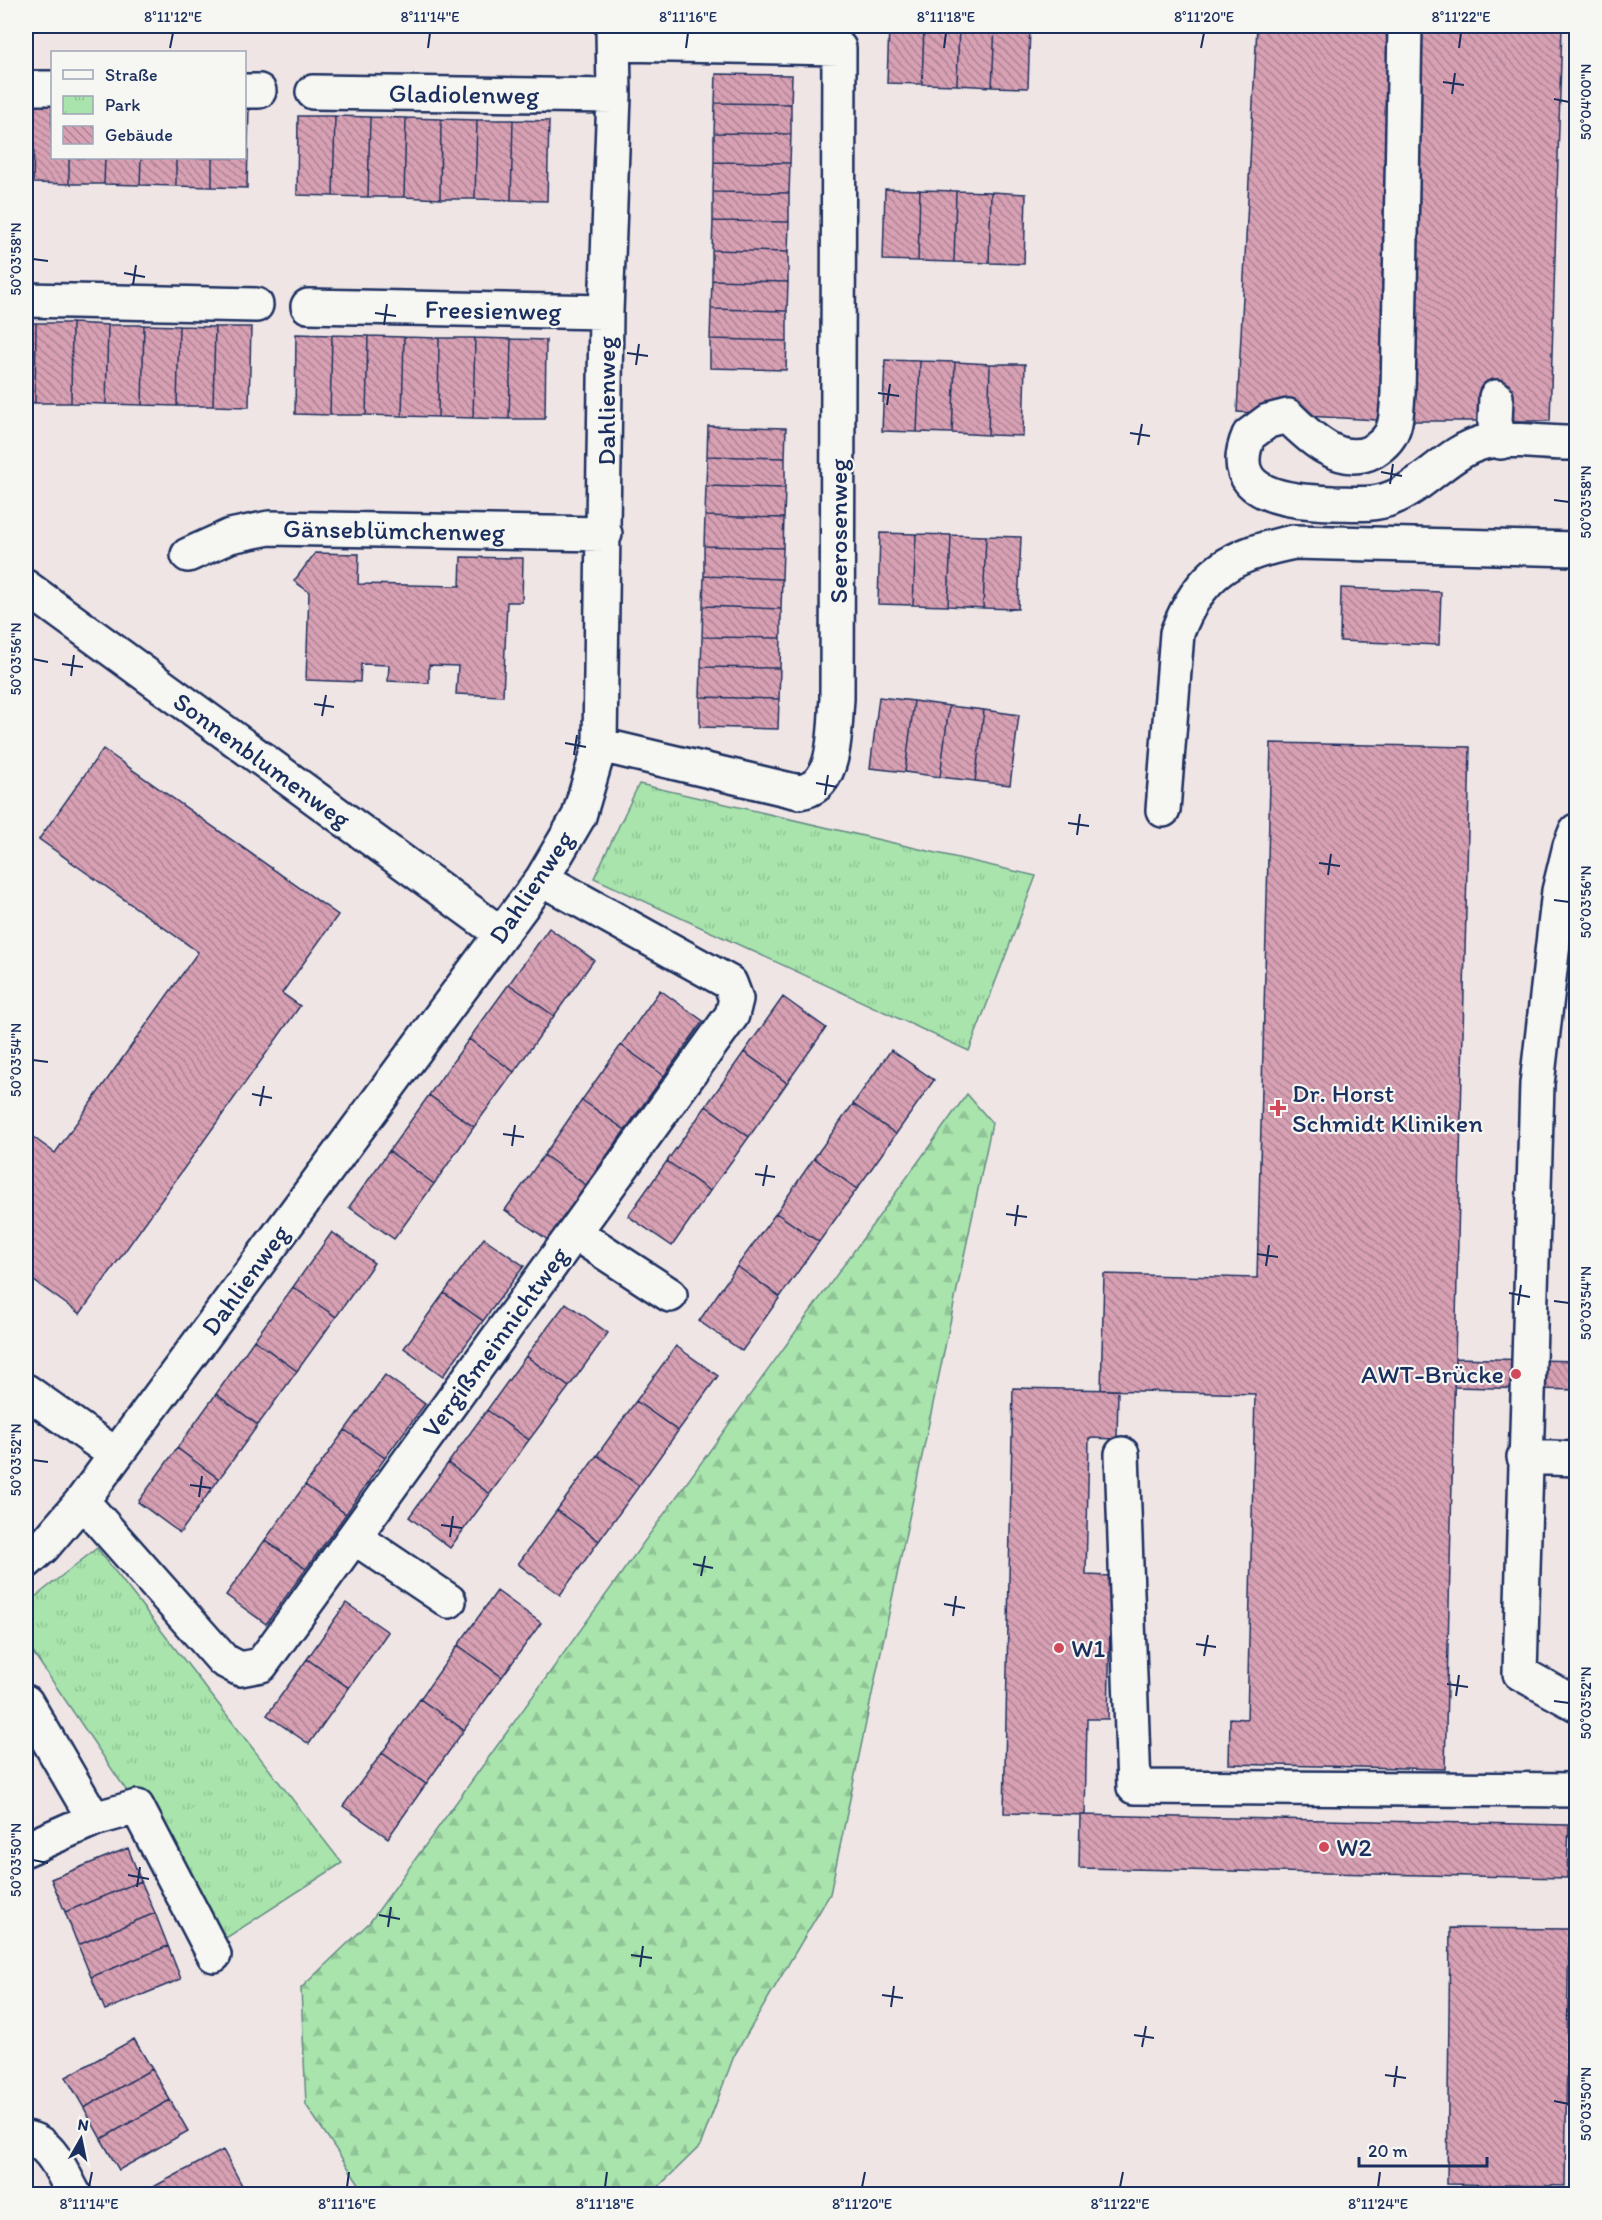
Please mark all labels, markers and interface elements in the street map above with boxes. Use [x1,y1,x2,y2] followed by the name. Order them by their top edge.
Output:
[144,8,202,26] text: 8°11'12"E
[400,8,460,26] text: 8°11'14"E
[659,8,717,26] text: 8°11'16"E
[917,8,975,26] text: 8°11'18"E
[1174,8,1234,26] text: 8°11'20"E
[1432,8,1490,26] text: 8°11'22"E
[51,51,246,159] legend
[105,64,158,86] text: Straße
[1577,64,1595,140] text: 50°04'00"N
[388,77,540,111] street label: Gladiolenweg
[105,94,140,116] text: Park
[105,124,173,146] text: Gebäude
[7,222,25,296] text: 50°03'58"N
[424,293,562,327] street label: Freesienweg
[590,336,622,466] street label: Dahlienweg
[822,458,854,603] street label: Seerosenweg
[1577,465,1595,539] text: 50°03'58"N
[283,512,506,548] street label: Gänseblümchenweg
[7,622,25,696] text: 50°03'56"N
[167,685,357,835] street label: Sonnenblumenweg
[482,824,581,950] street label: Dahlienweg
[1577,865,1595,939] text: 50°03'56"N
[7,1023,25,1097] text: 50°03'54"N
[1292,1077,1483,1139] place label: Dr. Horst Schmidt Kliniken
[1269,1099,1287,1117] marker: Dr. Horst Schmidt Kliniken
[194,1218,296,1342] street label: Dahlienweg
[415,1240,575,1444] street label: Vergißmeinnichtweg
[1577,1266,1595,1340] text: 50°03'54"N
[1361,1358,1504,1390] place label: AWT-Brücke
[1509,1367,1523,1381] marker: AWT-Brücke
[7,1423,25,1497] text: 50°03'52"N
[1071,1632,1105,1664] place label: W1
[1052,1641,1066,1655] marker: W1
[1577,1666,1595,1740] text: 50°03'52"N
[7,1823,25,1897] text: 50°03'50"N
[1336,1831,1372,1863] place label: W2
[1317,1840,1331,1854] marker: W2
[1577,2067,1595,2141] text: 50°03'50"N
[51,2109,111,2169] north arrow
[76,2114,90,2135] text: N
[1359,2130,1486,2168] scale bar
[1368,2140,1408,2162] text: 20 m
[59,2195,119,2213] text: 8°11'14"E
[318,2195,376,2213] text: 8°11'16"E
[576,2195,634,2213] text: 8°11'18"E
[832,2195,892,2213] text: 8°11'20"E
[1091,2195,1149,2213] text: 8°11'22"E
[1348,2195,1408,2213] text: 8°11'24"E

